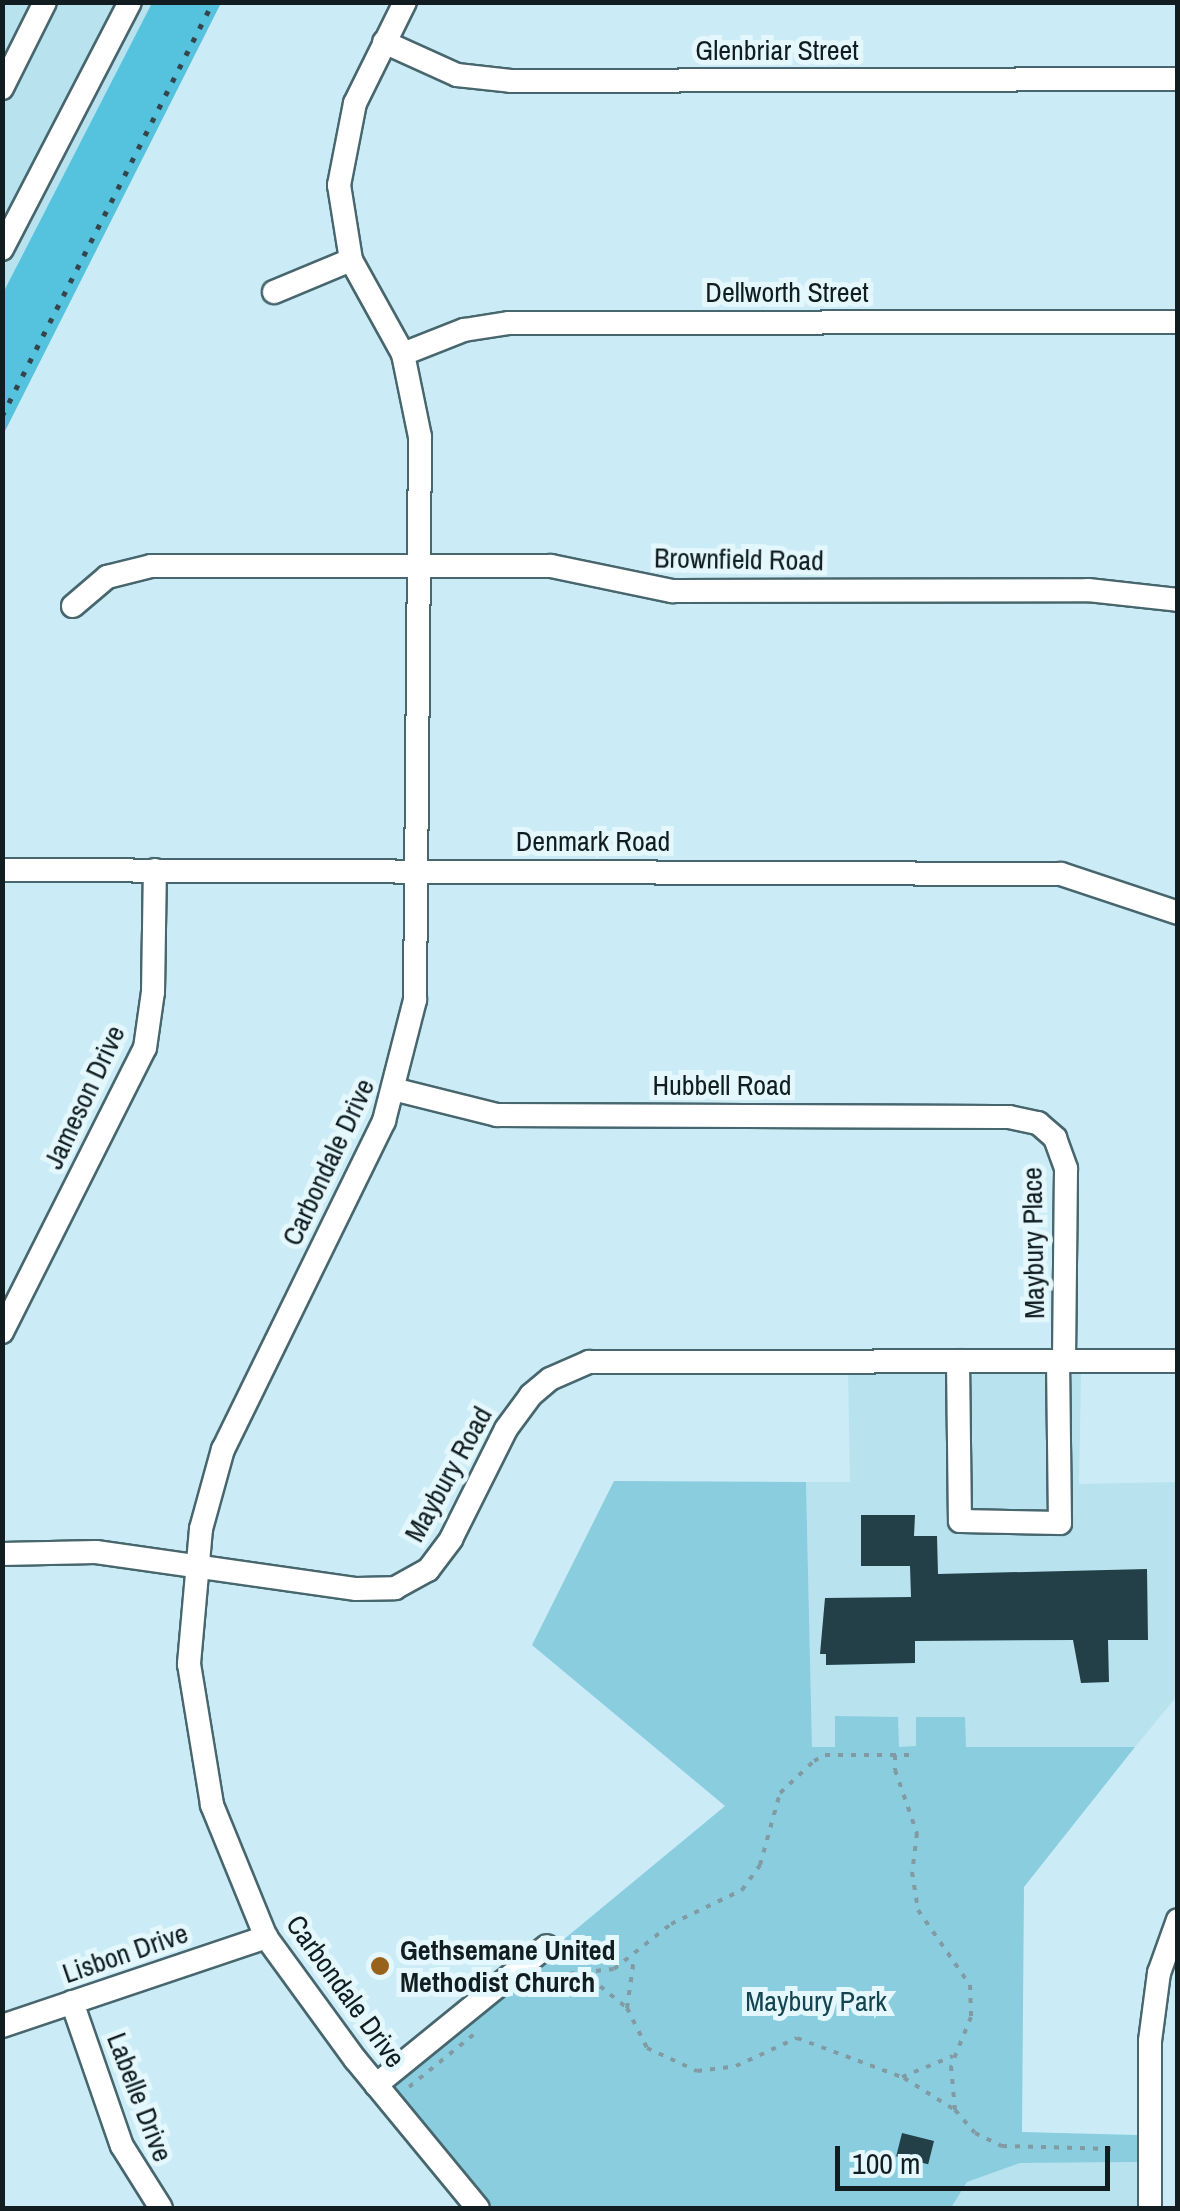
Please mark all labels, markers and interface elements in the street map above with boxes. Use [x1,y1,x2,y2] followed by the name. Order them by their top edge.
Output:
[695,33,859,67] street label: Glenbriar Street
[705,275,869,309] street label: Dellworth Street
[654,541,824,577] street label: Brownfield Road
[516,824,670,858] street label: Denmark Road
[36,1020,132,1174] street label: Jameson Drive
[652,1068,792,1102] street label: Hubbell Road
[275,1073,381,1251] street label: Carbondale Drive
[1015,1167,1051,1319] street label: Maybury Place
[397,1401,499,1547] street label: Maybury Road
[280,1908,412,2074] street label: Carbondale Drive
[58,1916,192,1990] street label: Lisbon Drive
[400,1933,616,1999] place label: Gethsemane United Methodist Church
[369,1955,391,1977] marker: Gethsemane United Methodist Church
[745,1984,887,2018] park label: Maybury Park
[100,2028,180,2166] street label: Labelle Drive
[840,2126,1115,2188] scale bar
[852,2143,920,2183] text: 100 m

